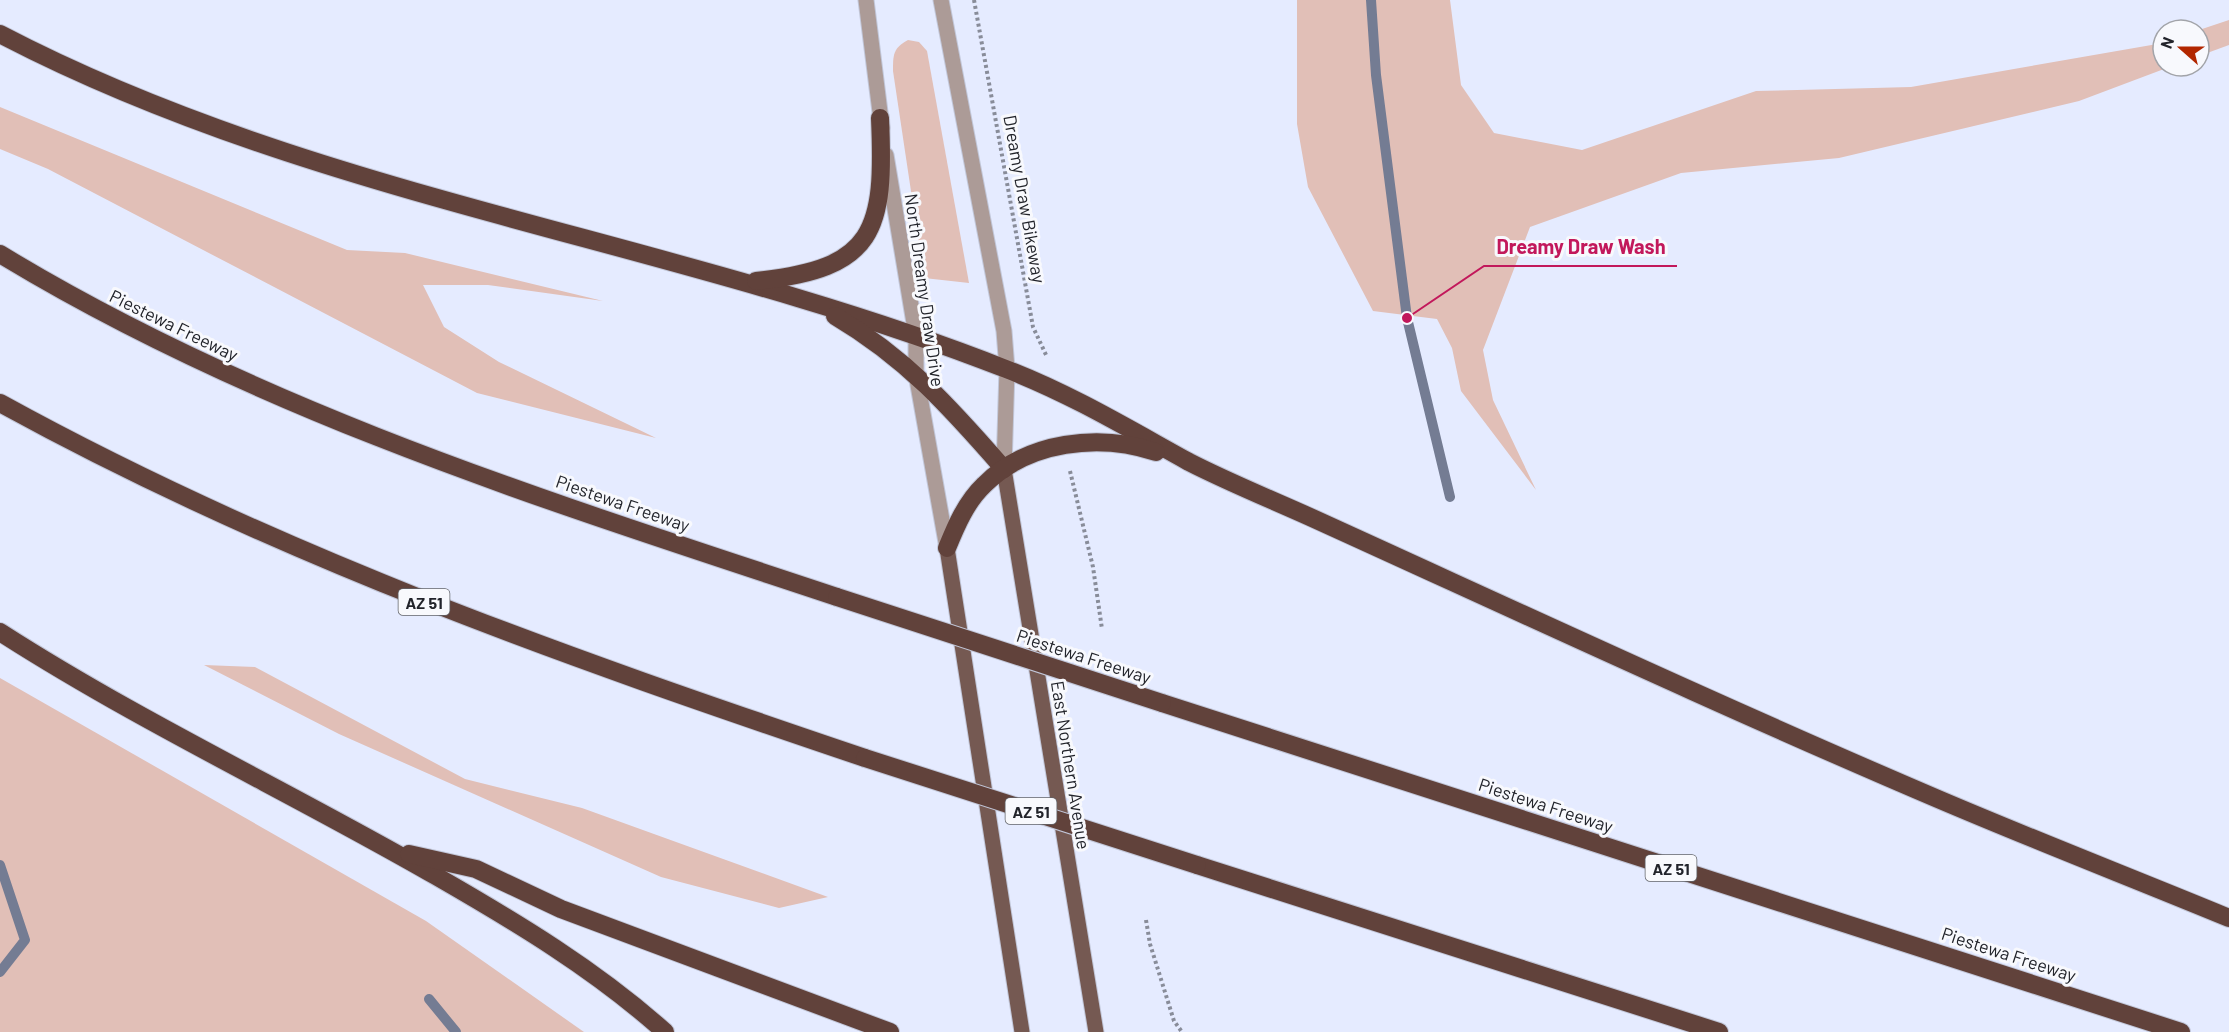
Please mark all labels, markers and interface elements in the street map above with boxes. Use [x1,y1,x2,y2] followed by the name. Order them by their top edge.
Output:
[2151,18,2211,78] north arrow
[2156,34,2177,51] text: N
[999,113,1051,285] street label: Dreamy Draw Bikeway
[901,192,949,388] street label: North Dreamy Draw Drive
[1484,228,1677,266] callout: Dreamy Draw Wash
[1496,234,1666,258] text: Dreamy Draw Wash
[106,284,242,366] street label: Piestewa Freeway
[553,470,693,536] street label: Piestewa Freeway
[398,589,450,615] road number: AZ 51
[1014,624,1154,688] street label: Piestewa Freeway
[1047,679,1095,851] street label: East Northern Avenue
[1476,773,1616,837] street label: Piestewa Freeway
[1006,798,1056,824] road number: AZ 51
[1646,855,1696,881] road number: AZ 51
[1939,922,2079,986] street label: Piestewa Freeway

